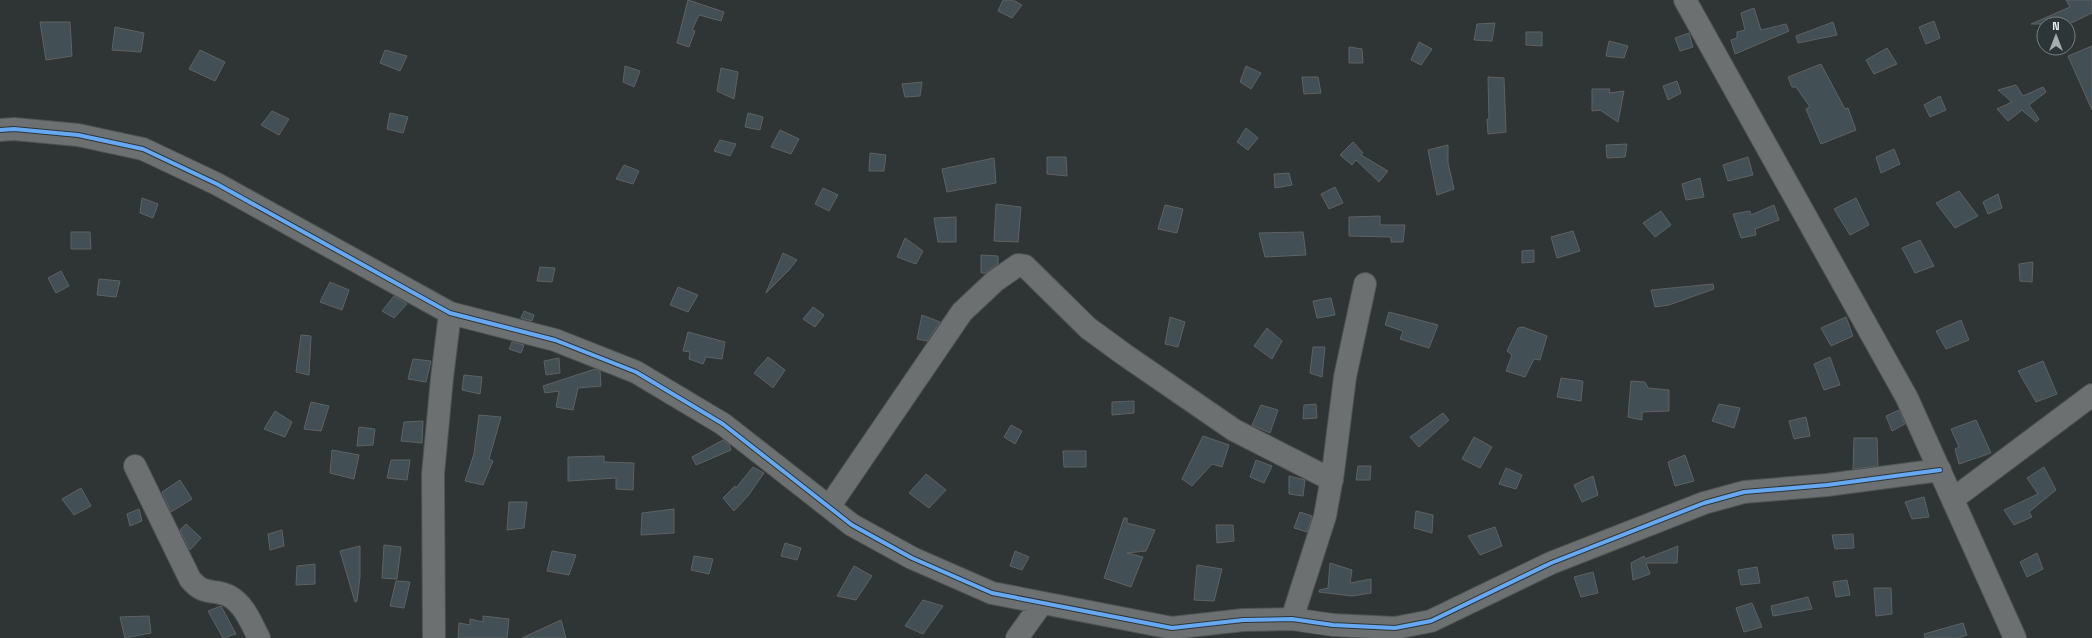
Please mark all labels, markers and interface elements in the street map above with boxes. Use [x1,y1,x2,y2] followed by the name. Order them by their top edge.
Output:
[2036,16,2076,56] north arrow
[2052,19,2060,33] text: N

